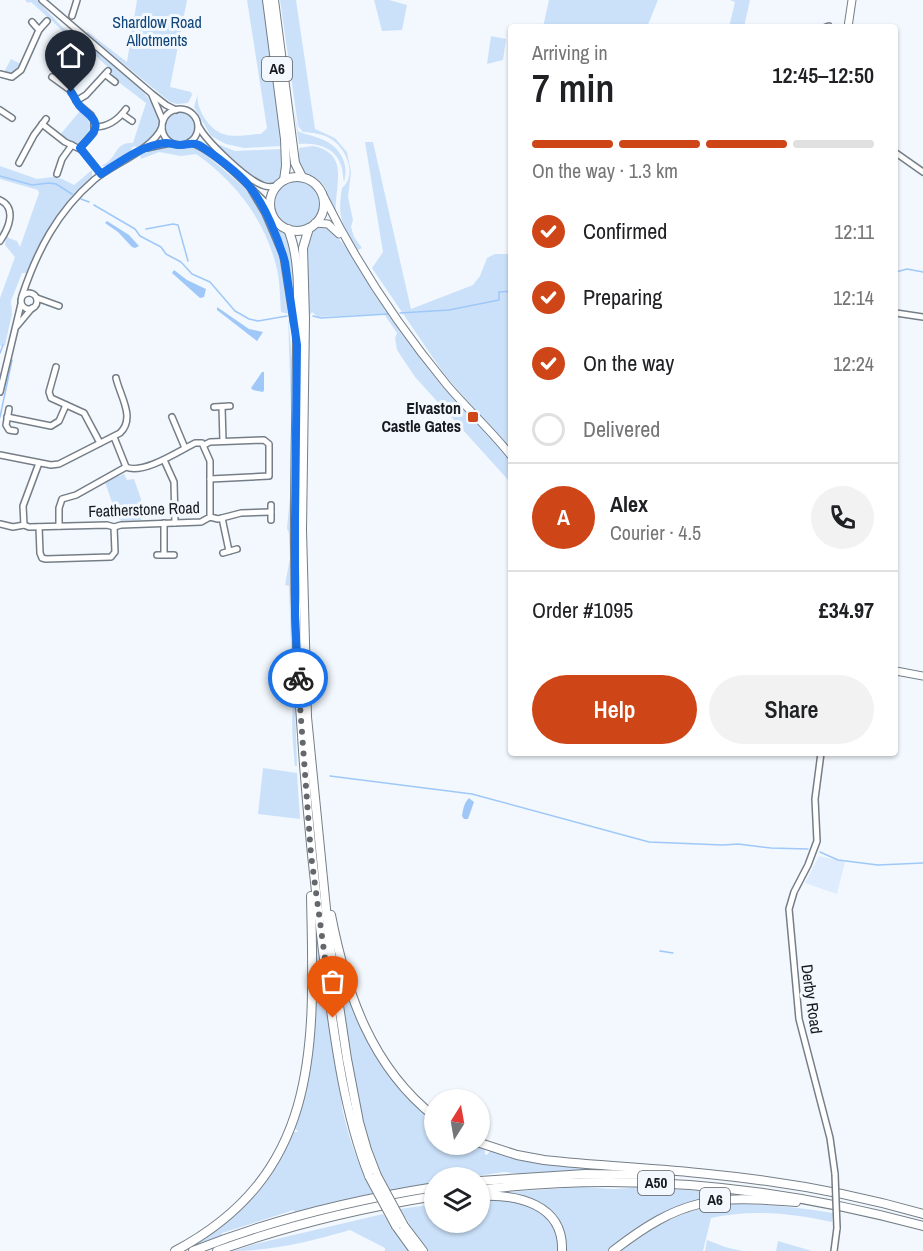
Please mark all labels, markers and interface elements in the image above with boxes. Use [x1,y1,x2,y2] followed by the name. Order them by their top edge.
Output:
[112,11,202,51] park label: Shardlow Road Allotments
[45,30,96,92] pin
[54,39,87,72] icon: home
[532,39,608,66] text: Arriving in
[262,57,292,81] road number: A6
[772,60,874,90] text: 12:45–12:50
[532,62,614,114] text: 7 min
[532,157,678,184] text: On the way · 1.3 km
[532,215,565,248] icon: check
[583,216,667,246] text: Confirmed
[834,218,874,245] text: 12:11
[532,281,565,314] icon: check
[583,282,662,312] text: Preparing
[833,284,874,311] text: 12:14
[532,347,565,380] icon: check
[583,348,674,378] text: On the way
[833,350,874,377] text: 12:24
[382,397,461,437] place label: Elvaston Castle Gates
[466,410,480,424] marker: Elvaston Castle Gates
[583,414,660,444] text: Delivered
[811,486,874,549] button: phone
[610,489,648,519] text: Alex
[88,496,200,522] street label: Featherstone Road
[557,502,570,532] text: A
[610,519,701,546] text: Courier · 4.5
[532,595,633,625] text: Order #1095
[819,595,874,625] text: £34.97
[268,648,328,708] courier
[282,662,315,695] icon: bike
[532,675,697,744] button: Help
[709,675,874,744] button: Share
[307,956,358,1018] pin
[796,963,828,1035] street label: Derby Road
[316,965,349,998] icon: bag
[424,1089,490,1155] north arrow
[424,1089,490,1233] map controls
[424,1167,490,1233] button: layers
[638,1171,674,1195] road number: A50
[700,1188,730,1212] road number: A6

